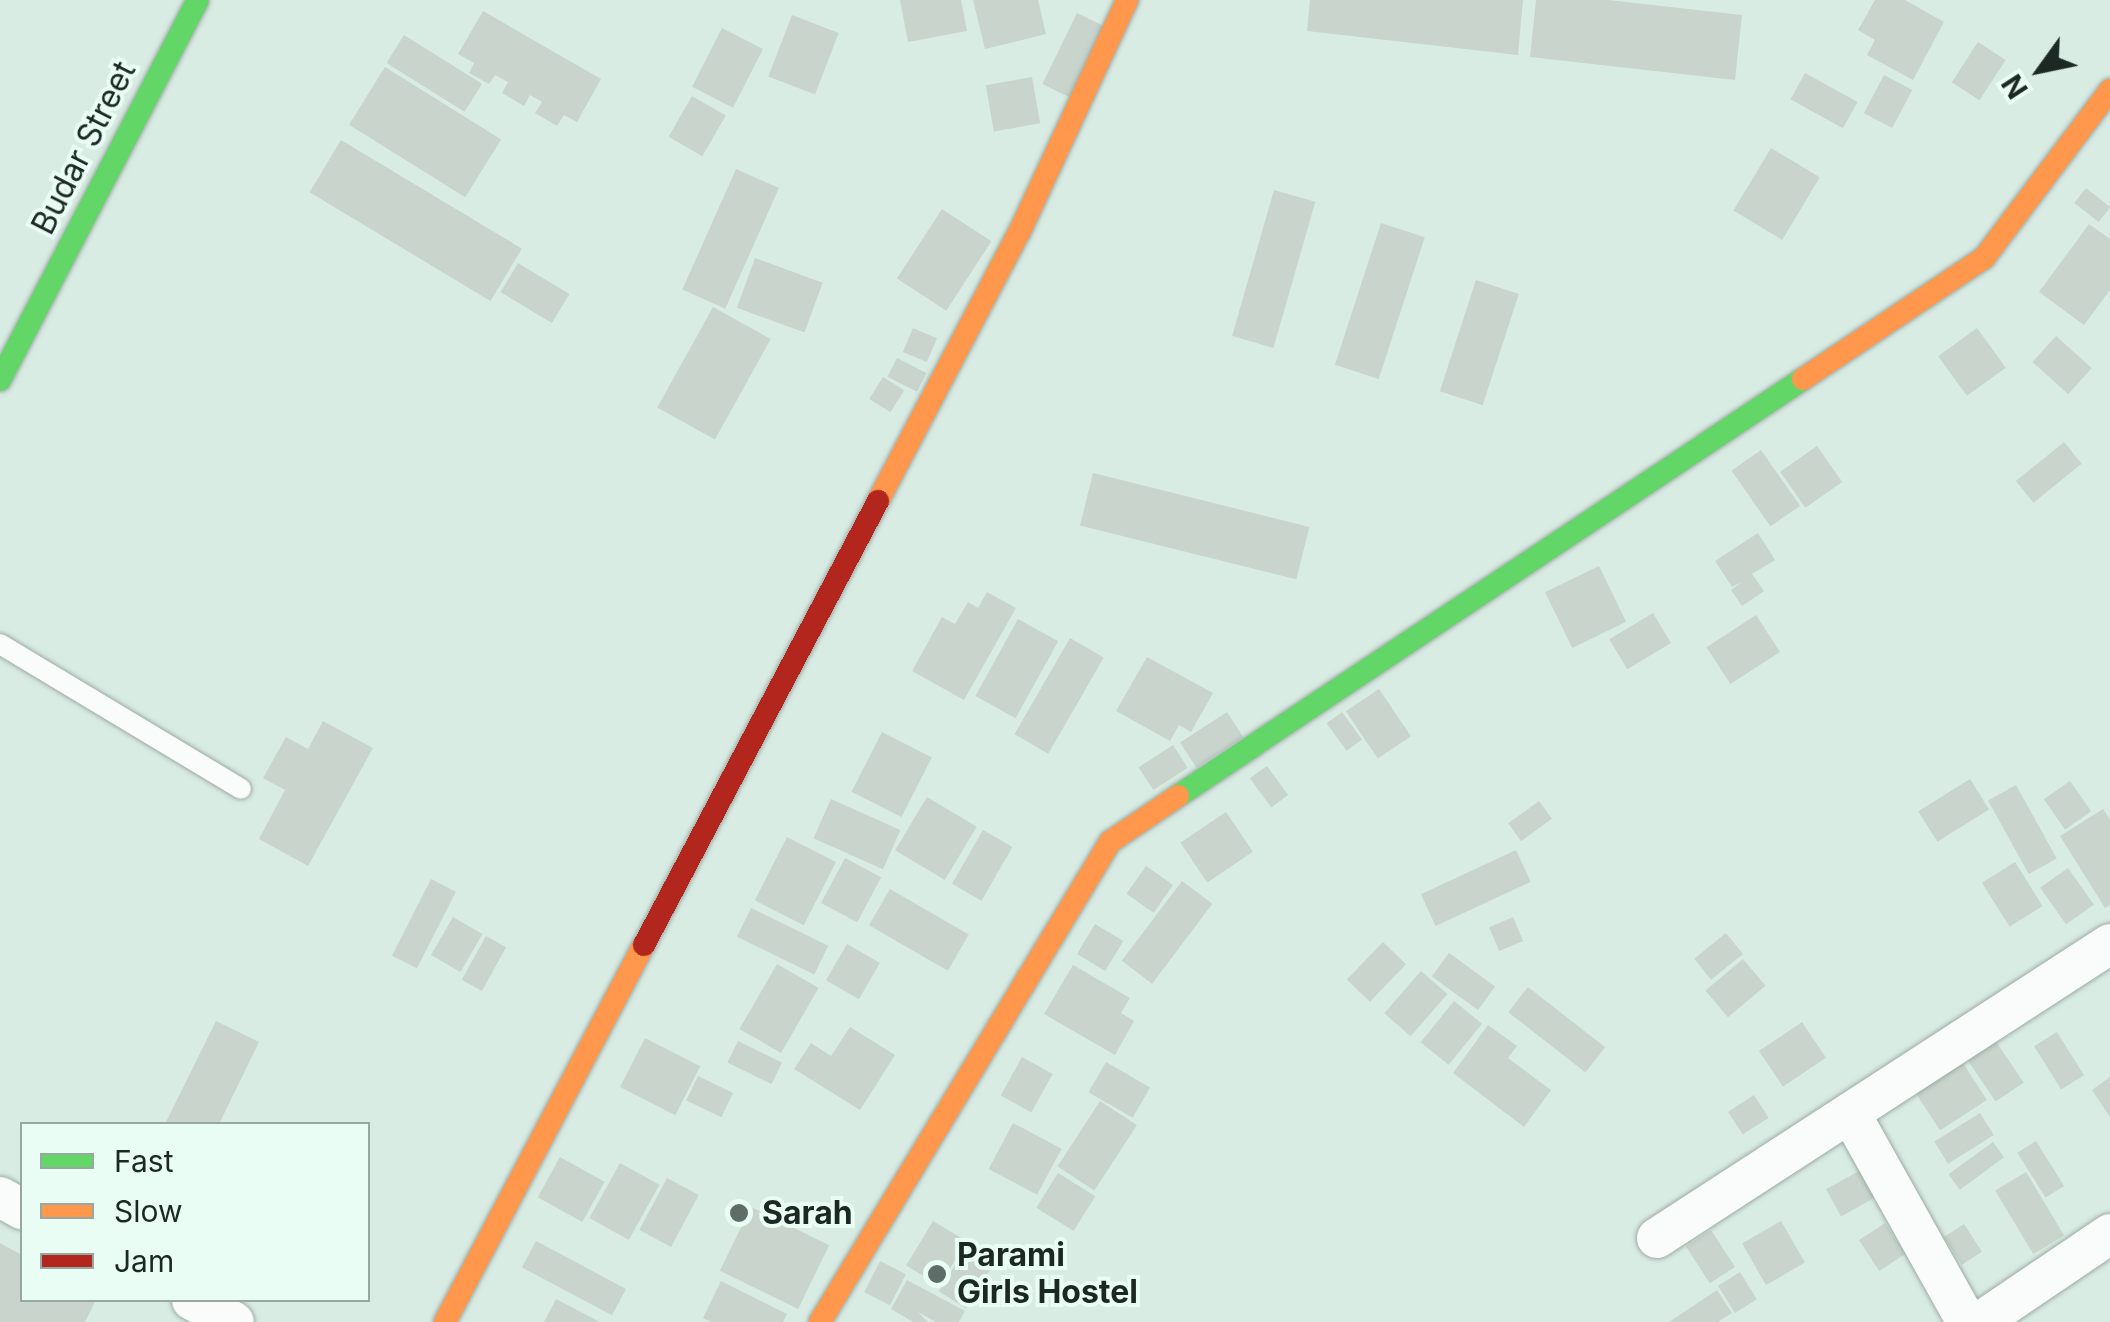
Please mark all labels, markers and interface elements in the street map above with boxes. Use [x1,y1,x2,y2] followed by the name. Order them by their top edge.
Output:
[1990,20,2090,120] north arrow
[24,55,144,241] street label: Budar Street
[1995,68,2035,105] text: N
[20,1122,370,1302] legend
[114,1143,173,1179] text: Fast
[114,1193,183,1229] text: Slow
[762,1194,853,1232] place label: Sarah
[726,1200,752,1226] marker: Sarah
[957,1237,1138,1312] place label: Parami Girls Hostel
[114,1243,174,1279] text: Jam
[926,1263,948,1285] marker: Parami Girls Hostel

